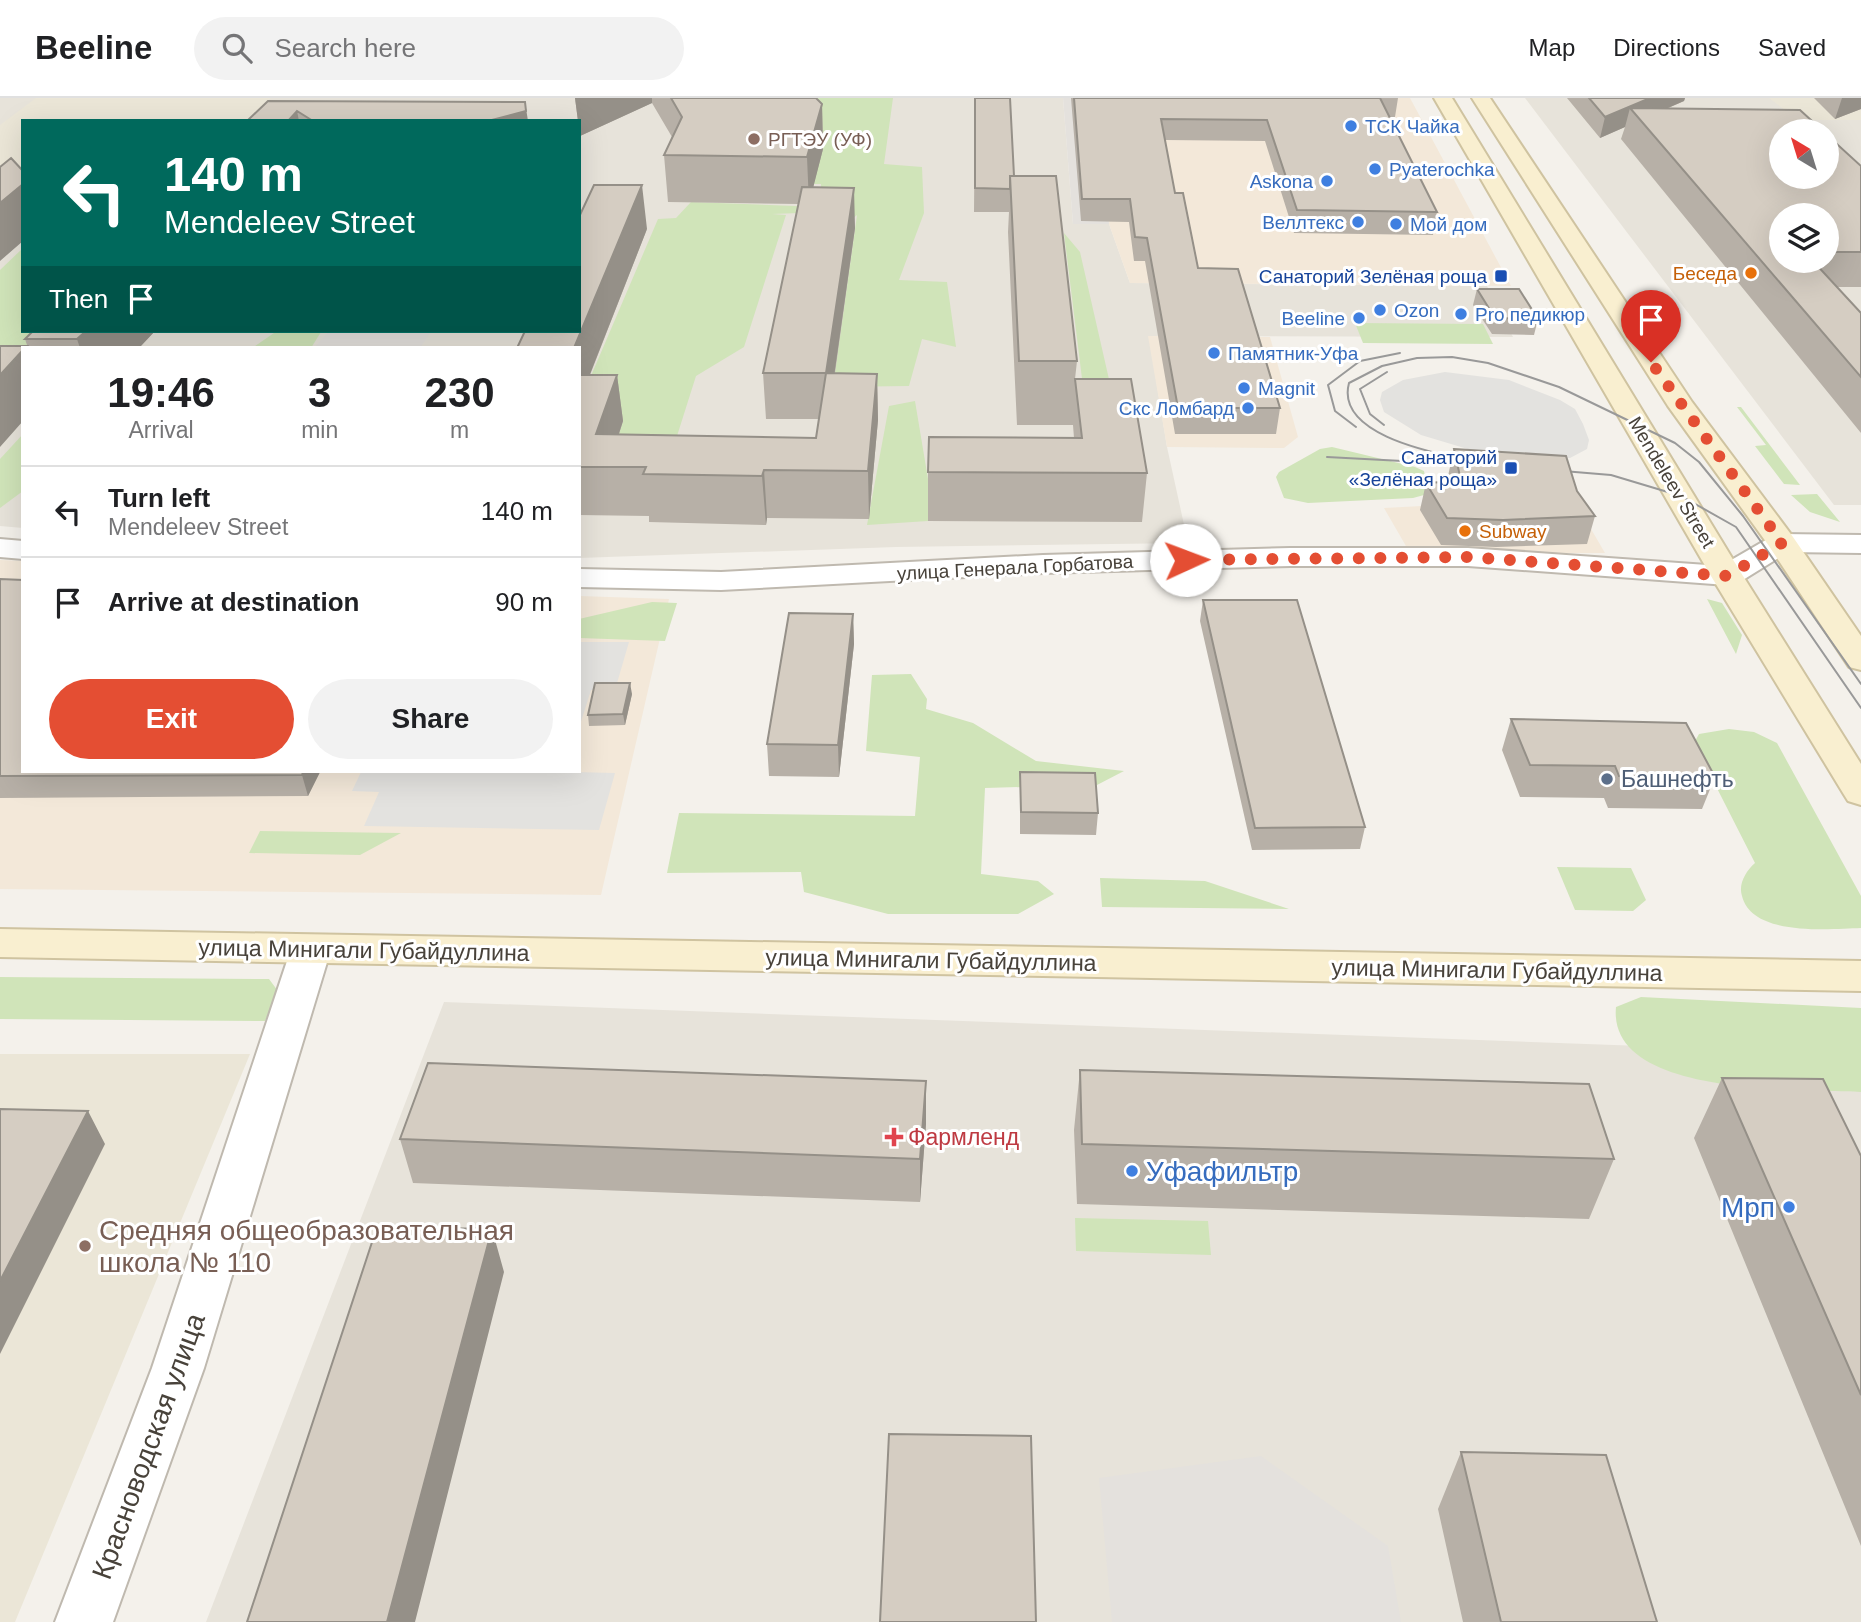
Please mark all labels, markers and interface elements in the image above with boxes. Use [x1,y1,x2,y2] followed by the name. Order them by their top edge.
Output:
[194,17,684,80] search box
[35,29,152,66] text: Beeline
[218,29,256,67] icon: search
[274,33,416,63] text: Search here
[1529,34,1575,61] text: Map
[1613,34,1720,61] text: Directions
[1758,34,1826,61] text: Saved
[1365,116,1460,137] place label: ТСК Чайка
[1343,118,1359,134] marker: ТСК Чайка
[1769,119,1839,189] north arrow
[1769,119,1839,273] map controls
[768,129,872,150] place label: РГТЭУ (УФ)
[746,131,762,147] marker: РГТЭУ (УФ)
[49,147,140,238] icon: left
[164,147,303,201] text: 140 m
[1389,159,1495,180] place label: Pyaterochka
[1367,161,1383,177] marker: Pyaterochka
[1250,171,1313,192] place label: Askona
[1319,173,1335,189] marker: Askona
[1769,203,1839,273] button: layers
[164,204,415,240] text: Mendeleev Street
[1262,212,1344,233] place label: Веллтекс
[1350,214,1366,230] marker: Веллтекс
[1410,214,1487,235] place label: Мой дом
[1388,216,1404,232] marker: Мой дом
[1673,263,1737,284] place label: Беседа
[1743,265,1759,281] marker: Беседа
[1259,266,1487,287] place label: Санаторий Зелёная роща
[1493,268,1509,284] marker: Санаторий Зелёная роща
[122,280,160,318] icon: arrive
[49,284,108,314] text: Then
[1621,290,1681,362] pin
[1394,300,1439,321] place label: Ozon
[1632,301,1670,339] icon: arrive
[1372,302,1388,318] marker: Ozon
[1475,304,1585,325] place label: Pro педикюр
[1453,306,1469,322] marker: Pro педикюр
[1282,308,1345,329] place label: Beeline
[1351,310,1367,326] marker: Beeline
[1228,343,1359,364] place label: Памятник-Уфа
[1206,345,1222,361] marker: Памятник-Уфа
[107,369,215,416] text: 19:46
[308,369,331,416] text: 3
[425,369,495,416] text: 230
[1258,378,1316,399] place label: Magnit
[1236,380,1252,396] marker: Magnit
[1119,398,1234,419] place label: Скс Ломбард
[1240,400,1256,416] marker: Скс Ломбард
[1624,413,1719,552] street label: Mendeleev Street
[128,417,194,443] text: Arrival
[301,417,338,443] text: min
[450,417,469,443] text: m
[1349,447,1497,490] place label: Санаторий «Зелёная роща»
[1503,460,1519,476] marker: Санаторий «Зелёная роща»
[108,483,210,513] text: Turn left
[49,493,87,531] icon: left
[481,496,553,526] text: 140 m
[108,514,288,540] text: Mendeleev Street
[1479,521,1547,542] place label: Subway
[1149,523,1223,597] position arrow
[1457,523,1473,539] marker: Subway
[896,551,1134,584] street label: улица Генерала Горбатова
[49,584,87,622] icon: arrive
[108,587,359,617] text: Arrive at destination
[495,587,553,617] text: 90 m
[49,679,294,759] button: Exit
[308,679,553,759] button: Share
[1621,766,1734,792] place label: Башнефть
[1599,771,1615,787] marker: Башнефть
[198,934,530,966] street label: улица Минигали Губайдуллина
[765,944,1097,976] street label: улица Минигали Губайдуллина
[1331,954,1663,986] street label: улица Минигали Губайдуллина
[908,1124,1020,1150] place label: Фармленд
[886,1129,902,1145] marker: Фармленд
[1146,1156,1298,1187] place label: Уфафильтр
[1124,1163,1140,1179] marker: Уфафильтр
[1721,1192,1775,1223] place label: Мрп
[1781,1199,1797,1215] marker: Мрп
[99,1215,514,1278] place label: Средняя общеобразовательная школа № 110
[77,1238,93,1254] marker: Средняя общеобразовательная школа № 110
[86,1309,211,1583] street label: Красноводская улица

